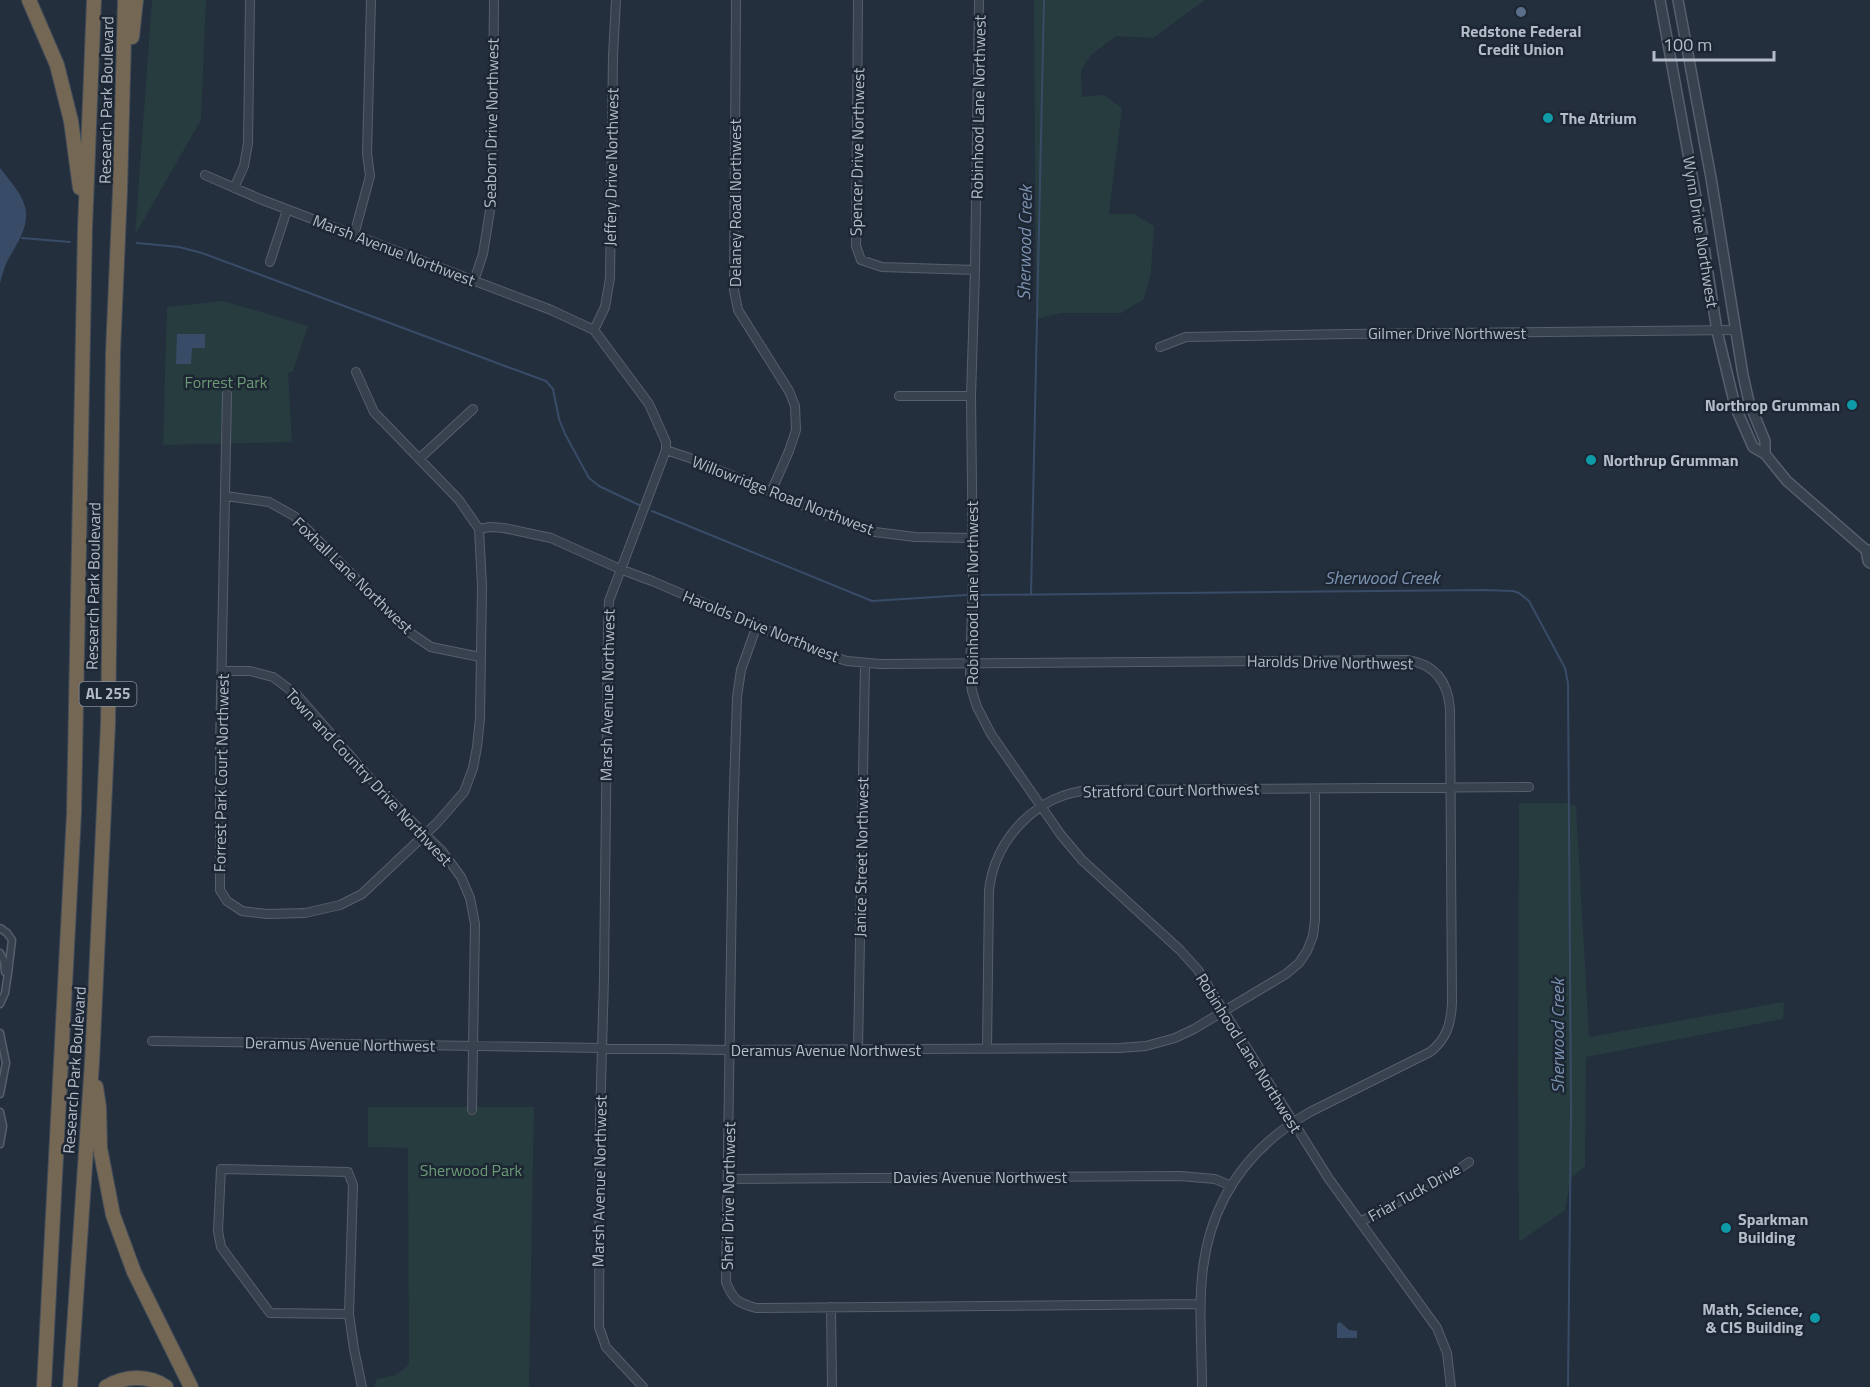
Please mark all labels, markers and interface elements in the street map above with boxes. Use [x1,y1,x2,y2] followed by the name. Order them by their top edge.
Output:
[1514,5,1528,19] marker: Redstone Federal Credit Union
[964,14,992,199] street label: Robinhood Lane Northwest
[93,16,119,184] street label: Research Park Boulevard
[1461,19,1581,61] place label: Redstone Federal Credit Union
[1654,24,1774,62] scale bar
[1663,31,1712,58] text: 100 m
[478,37,504,208] street label: Seaborn Drive Northwest
[844,67,870,236] street label: Spencer Drive Northwest
[598,87,624,246] street label: Jeffery Drive Northwest
[1560,106,1637,130] place label: The Atrium
[1541,111,1555,125] marker: The Atrium
[723,119,747,287] street label: Delaney Road Northwest
[1677,154,1725,310] street label: Wynn Drive Northwest
[1010,183,1039,301] water label: Sherwood Creek
[309,208,479,292] street label: Marsh Avenue Northwest
[1368,321,1526,345] street label: Gilmer Drive Northwest
[185,370,268,394] park label: Forrest Park
[1705,393,1840,417] place label: Northrop Grumman
[1845,398,1859,412] marker: Northrop Grumman
[1603,448,1739,472] place label: Northrup Grumman
[689,449,878,541] street label: Willowridge Road Northwest
[1584,453,1598,467] marker: Northrup Grumman
[960,501,984,685] street label: Robinhood Lane Northwest
[80,502,106,670] street label: Research Park Boulevard
[287,511,419,639] street label: Foxhall Lane Northwest
[1325,564,1441,591] water label: Sherwood Creek
[679,584,843,668] street label: Harolds Drive Northwest
[593,608,621,781] street label: Marsh Avenue Northwest
[1247,649,1414,675] street label: Harolds Drive Northwest
[207,673,235,872] street label: Forrest Park Court Northwest
[80,682,136,706] road number: AL 255
[280,683,458,871] street label: Town and Country Drive Northwest
[848,776,874,937] street label: Janice Street Northwest
[1083,776,1260,804] street label: Stratford Court Northwest
[1190,969,1308,1138] street label: Robinhood Lane Northwest
[1544,977,1571,1093] water label: Sherwood Creek
[56,985,92,1155] street label: Research Park Boulevard
[245,1030,436,1058] street label: Deramus Avenue Northwest
[731,1038,922,1062] street label: Deramus Avenue Northwest
[585,1094,613,1267] street label: Marsh Avenue Northwest
[715,1121,741,1270] street label: Sheri Drive Northwest
[1363,1157,1465,1227] street label: Friar Tuck Drive
[420,1158,523,1182] park label: Sherwood Park
[893,1165,1067,1189] street label: Davies Avenue Northwest
[1738,1207,1808,1249] place label: Sparkman Building
[1719,1221,1733,1235] marker: Sparkman Building
[1702,1297,1803,1339] place label: Math, Science, & CIS Building
[1808,1311,1822,1325] marker: Math, Science, & CIS Building

